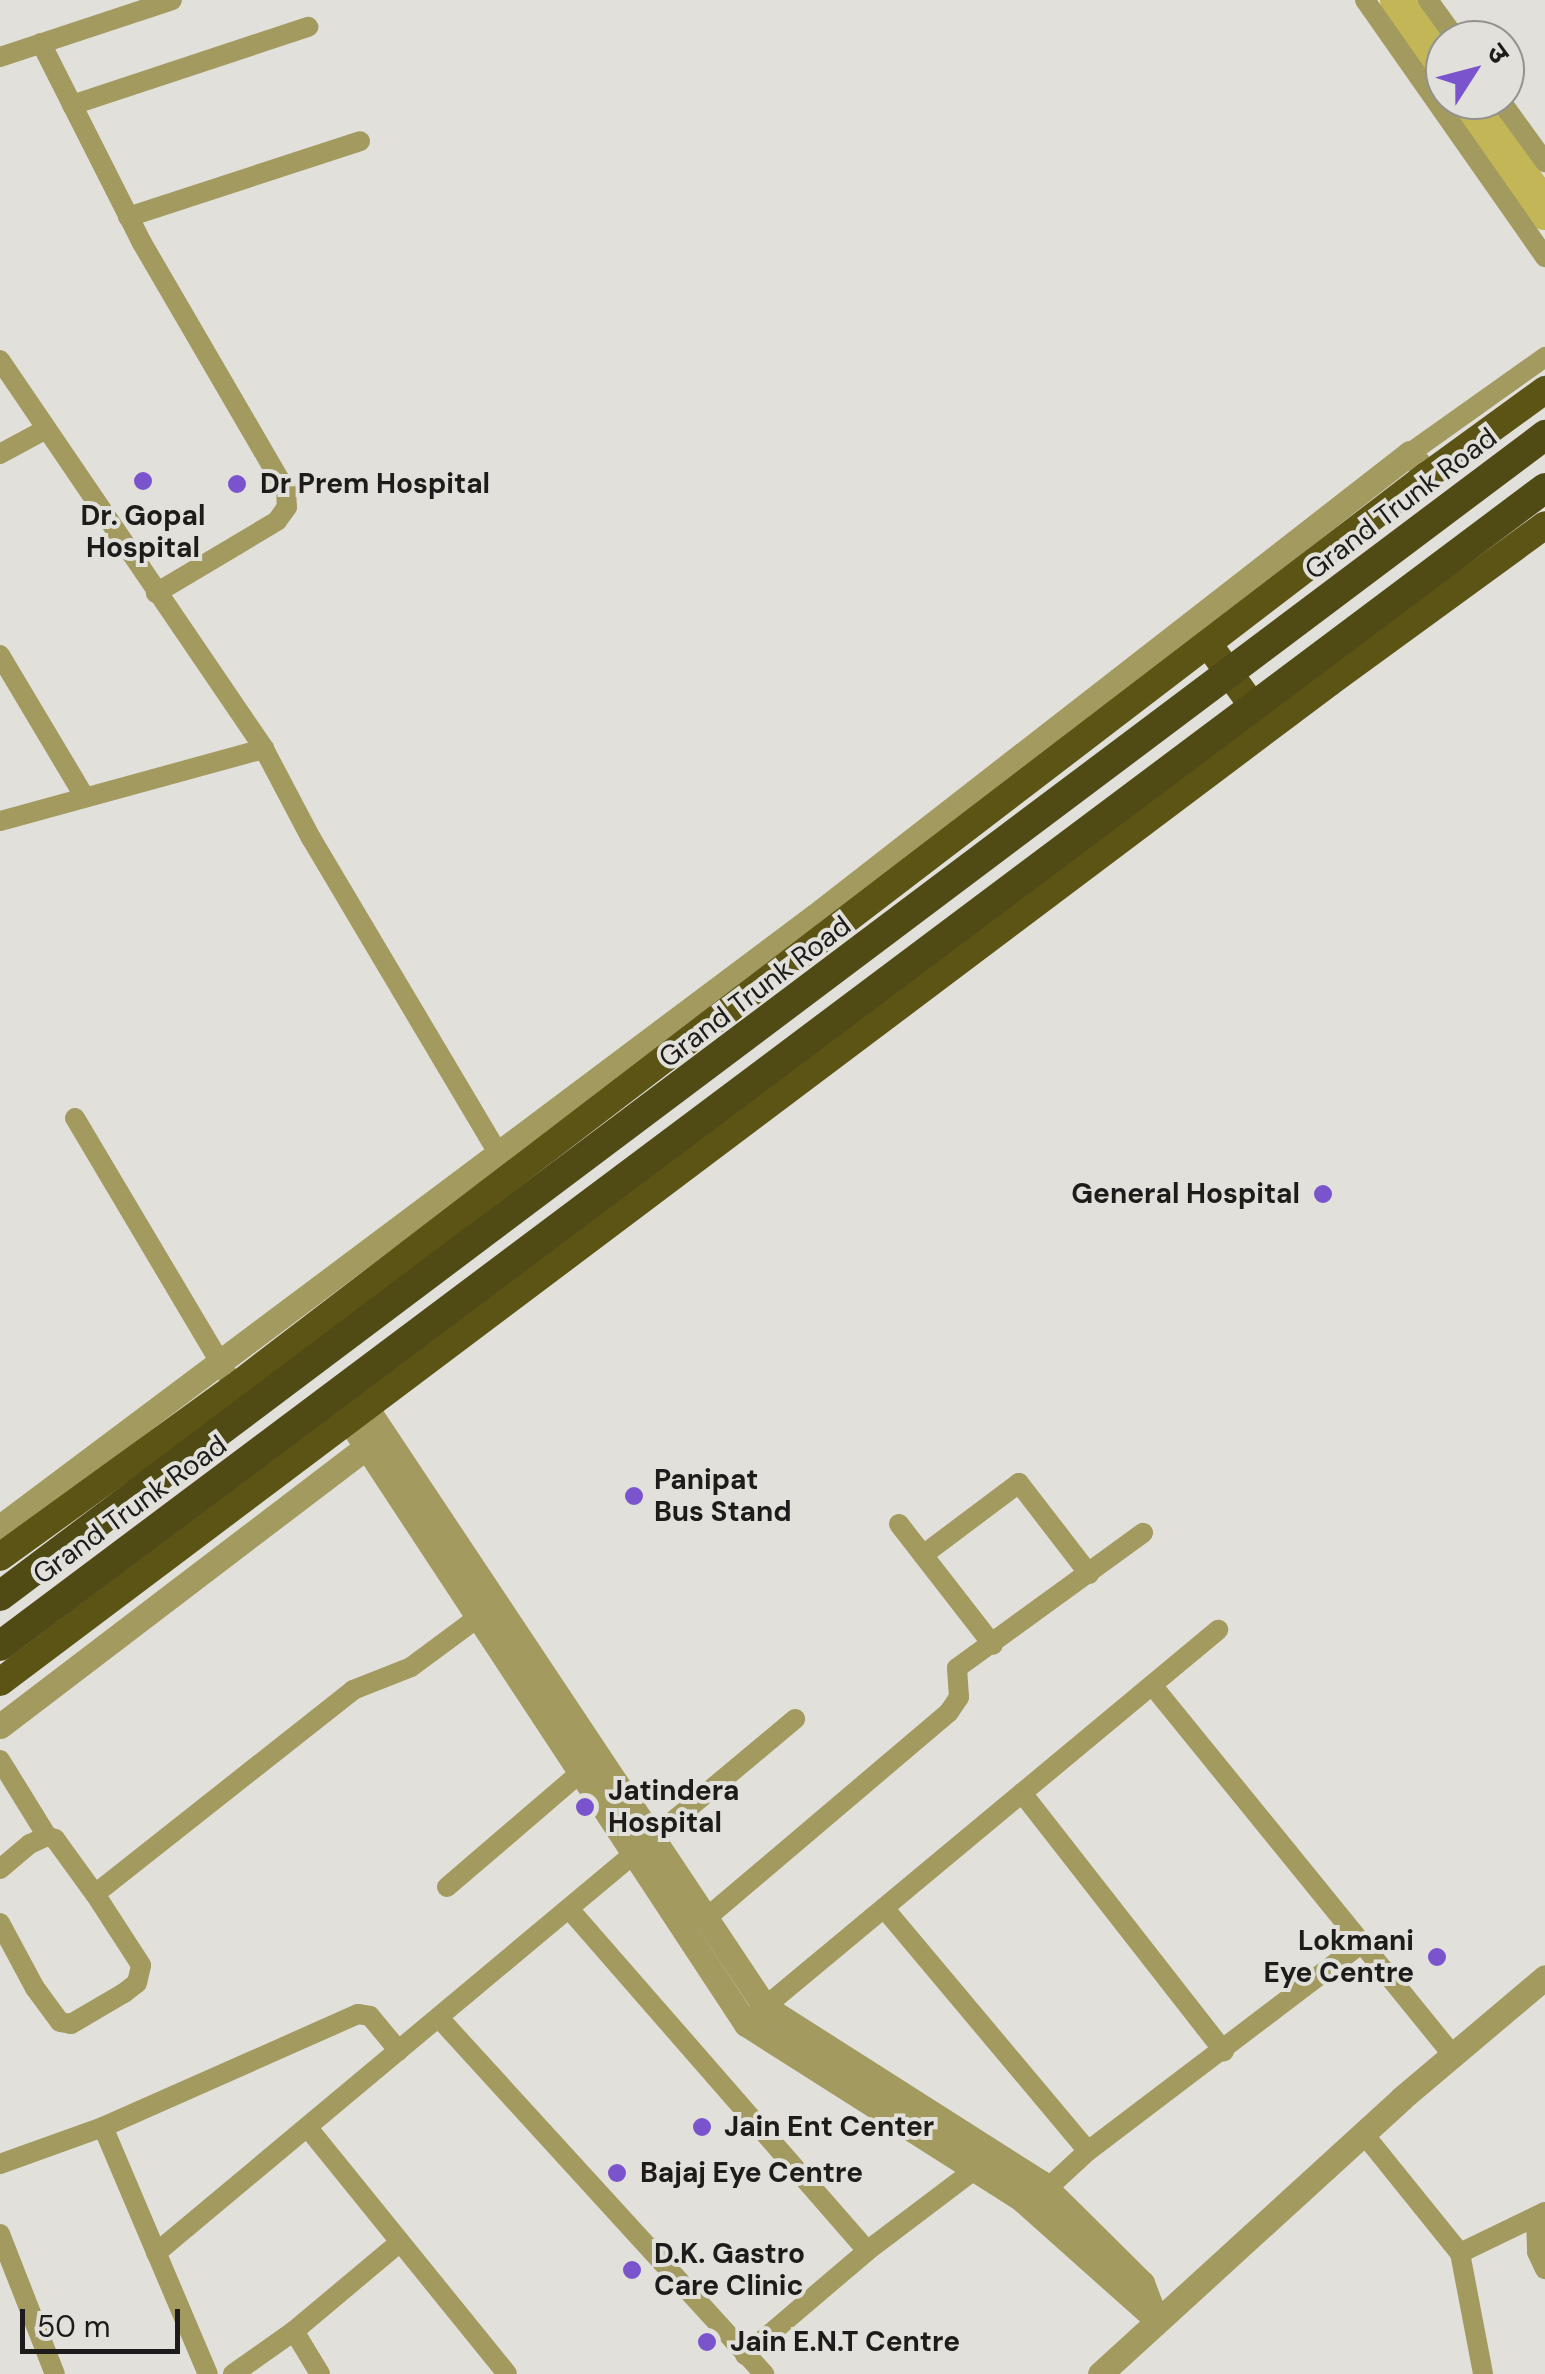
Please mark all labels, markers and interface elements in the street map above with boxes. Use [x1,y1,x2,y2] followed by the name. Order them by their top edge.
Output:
[1425,20,1525,120] north arrow
[1478,36,1518,71] text: उ
[1299,421,1503,587] street label: Grand Trunk Road
[260,467,490,501] place label: Dr Prem Hospital
[130,468,156,494] marker: Dr. Gopal Hospital
[224,471,250,497] marker: Dr Prem Hospital
[81,499,205,565] place label: Dr. Gopal Hospital
[653,909,857,1075] street label: Grand Trunk Road
[1071,1177,1300,1211] place label: General Hospital
[1310,1181,1336,1207] marker: General Hospital
[27,1428,233,1592] street label: Grand Trunk Road
[654,1463,792,1529] place label: Panipat Bus Stand
[623,1485,645,1507] marker: Panipat Bus Stand
[608,1774,740,1840] place label: Jatindera Hospital
[572,1794,598,1820] marker: Jatindera Hospital
[1264,1924,1414,1990] place label: Lokmani Eye Centre
[1424,1944,1450,1970] marker: Lokmani Eye Centre
[724,2110,934,2144] place label: Jain Ent Center
[689,2114,715,2140] marker: Jain Ent Center
[640,2156,863,2190] place label: Bajaj Eye Centre
[604,2160,630,2186] marker: Bajaj Eye Centre
[654,2237,805,2303] place label: D.K. Gastro Care Clinic
[619,2257,645,2283] marker: D.K. Gastro Care Clinic
[25,2289,185,2351] scale bar
[37,2307,111,2346] text: 50 m
[730,2325,960,2359] place label: Jain E.N.T Centre
[694,2329,720,2355] marker: Jain E.N.T Centre

